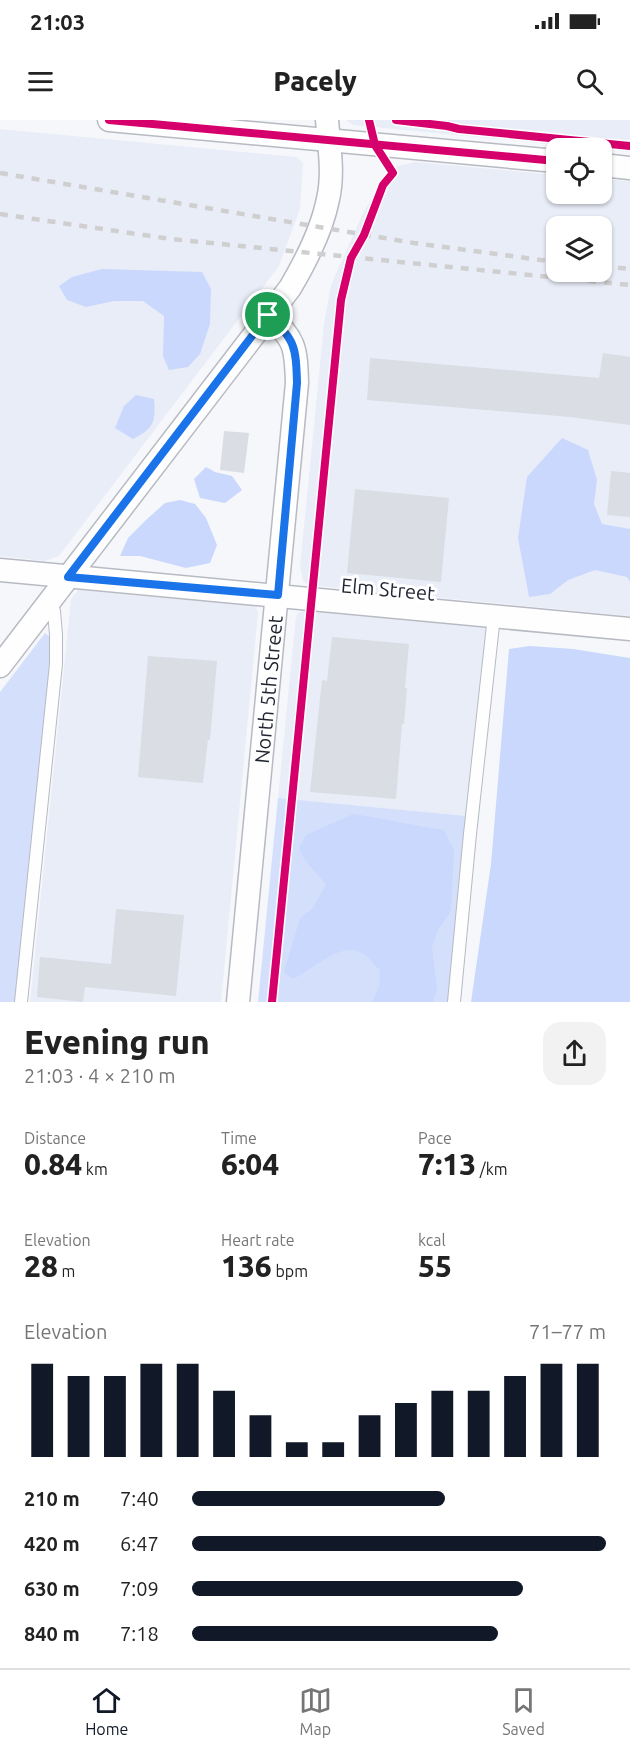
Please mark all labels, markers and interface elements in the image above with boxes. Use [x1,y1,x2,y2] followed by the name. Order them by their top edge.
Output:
[30,9,85,34] text: 21:03
[24,65,57,98] icon: menu
[573,65,606,98] icon: search
[273,66,357,96] text: Pacely
[546,138,612,282] map controls
[546,138,612,204] button: locate
[546,216,612,282] button: layers
[242,289,293,340] pin
[251,298,284,331] icon: arrive
[340,573,436,605] street label: Elm Street
[249,614,286,764] street label: North 5th Street
[543,1022,606,1085] button: share
[24,1023,210,1060] text: Evening run
[24,1064,176,1087] text: 21:03 · 4 × 210 m
[24,1129,86,1147] text: Distance
[221,1129,257,1147] text: Time
[418,1129,452,1147] text: Pace
[24,1147,82,1181] text: 0.84
[221,1147,279,1181] text: 6:04
[418,1147,476,1181] text: 7:13
[82,1160,108,1178] text: km
[476,1160,508,1178] text: /km
[24,1231,91,1249] text: Elevation
[221,1231,295,1249] text: Heart rate
[418,1231,446,1249] text: kcal
[24,1249,58,1283] text: 28
[221,1249,272,1283] text: 136
[418,1249,452,1283] text: 55
[58,1262,75,1280] text: m
[272,1262,308,1280] text: bpm
[24,1320,107,1343] text: Elevation
[529,1320,606,1343] text: 71–77 m
[24,1487,80,1510] text: 210 m
[120,1487,159,1510] text: 7:40
[24,1532,80,1555] text: 420 m
[120,1532,159,1555] text: 6:47
[24,1577,80,1600] text: 630 m
[120,1577,159,1600] text: 7:09
[24,1622,80,1645] text: 840 m
[120,1622,159,1645] text: 7:18
[85,1684,128,1738] tab: Home
[299,1684,332,1738] tab: Map
[502,1684,545,1738] tab: Saved

